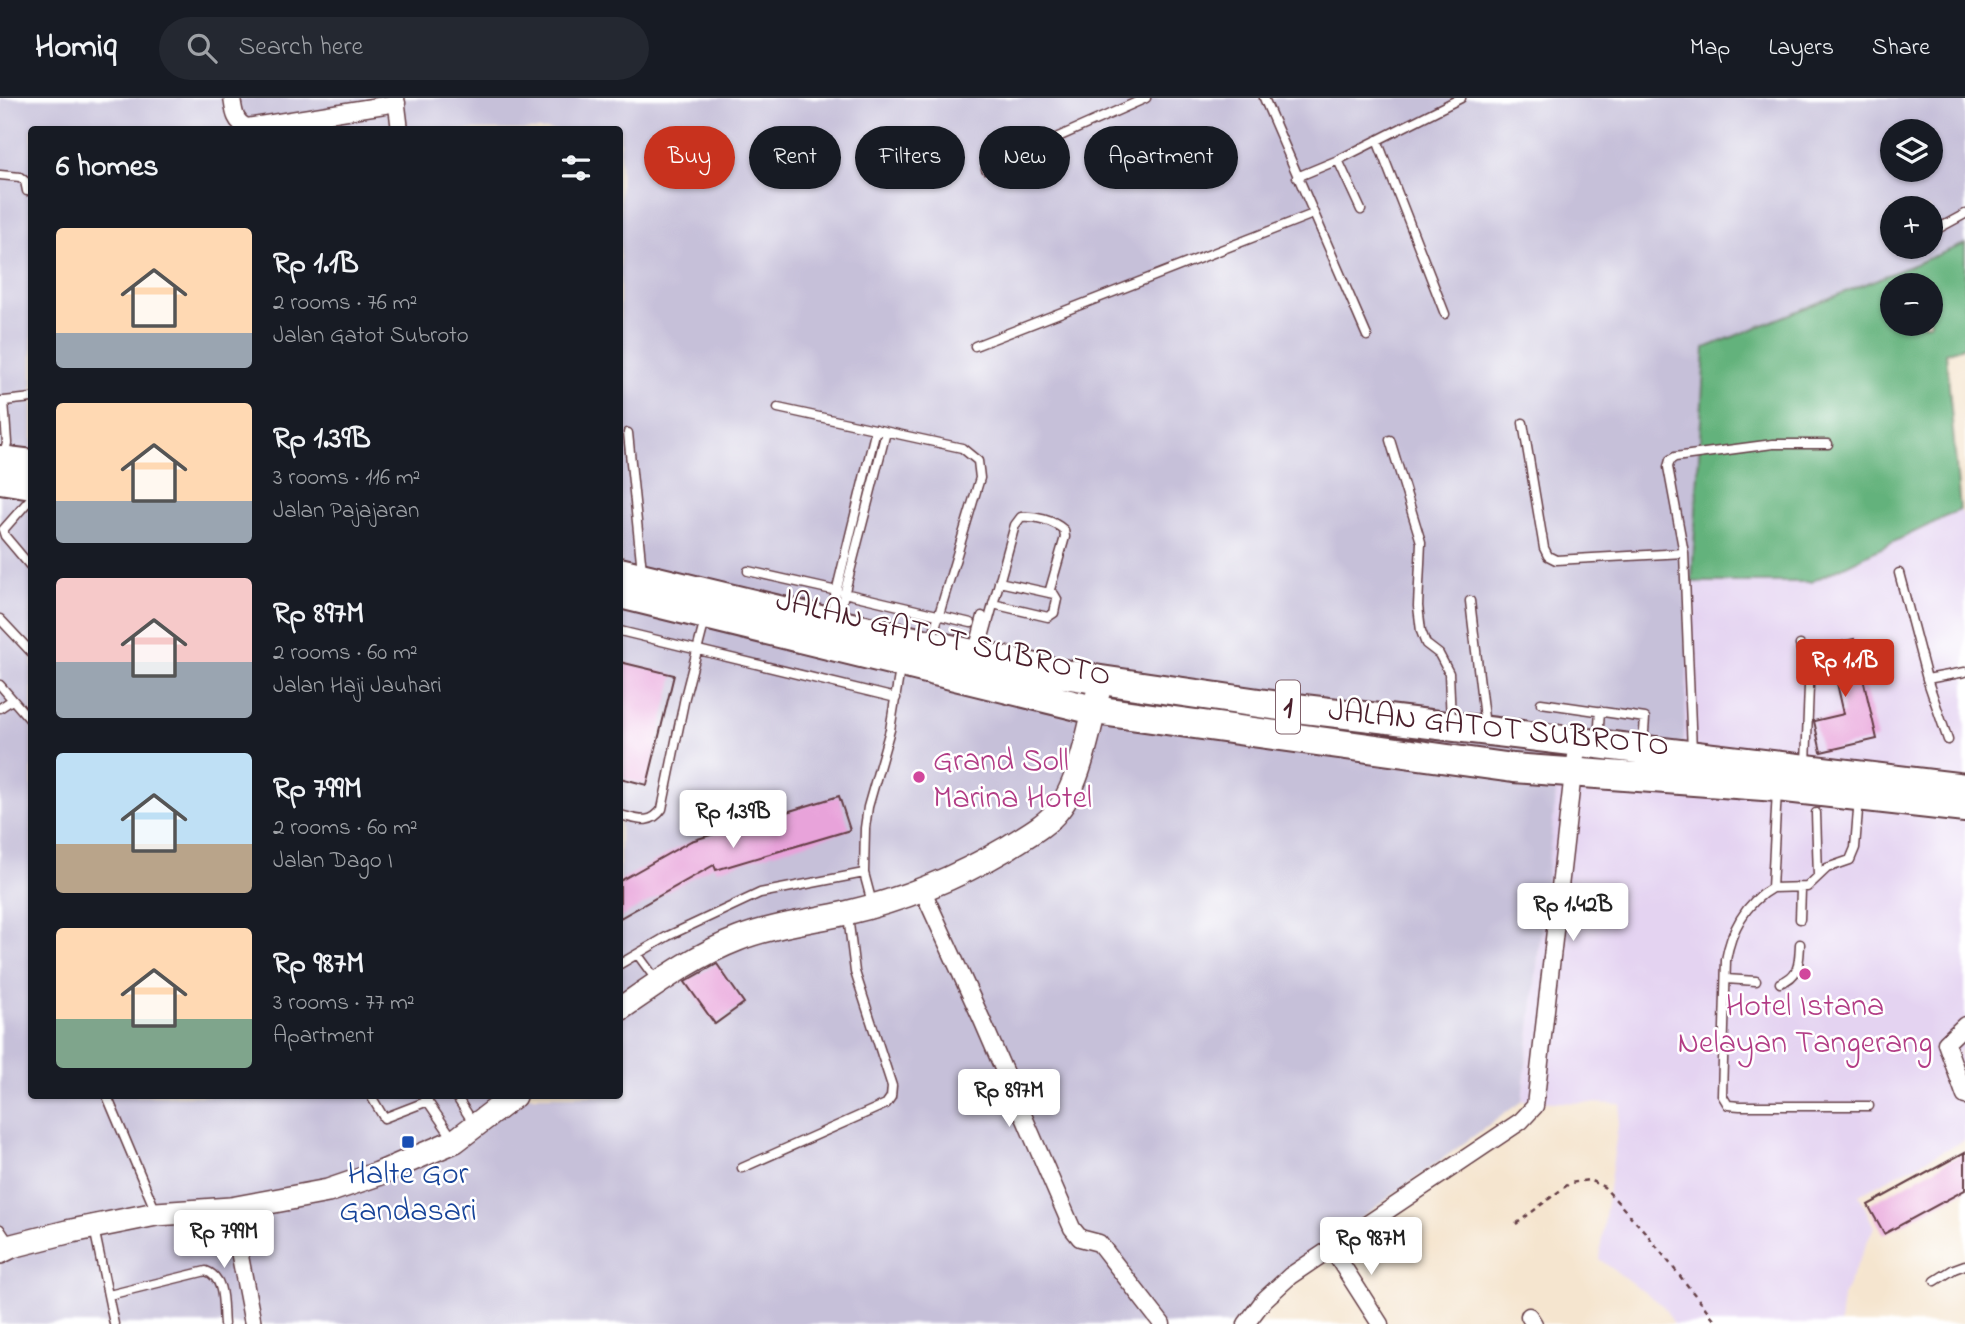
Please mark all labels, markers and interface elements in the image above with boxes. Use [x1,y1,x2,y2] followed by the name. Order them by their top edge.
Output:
[159,17,649,80] search box
[35,24,117,72] text: Homiq
[183,29,221,67] icon: search
[239,29,363,67] text: Search here
[1690,31,1730,66] text: Map
[1768,31,1834,66] text: Layers
[1872,31,1930,66] text: Share
[1880,119,1943,336] map controls
[1880,119,1943,182] button: layers
[644,126,735,189] chip: Buy
[749,126,841,189] chip: Rent
[855,126,965,189] chip: Filters
[979,126,1070,189] chip: New
[1084,126,1238,189] chip: Apartment
[56,146,159,190] text: 6 homes
[557,149,595,187] icon: filters
[1880,196,1943,259] button: +
[273,243,359,287] text: Rp 1.1B
[112,256,196,340] icon: home
[1880,273,1943,336] button: −
[273,287,417,320] text: 2 rooms · 76 m²
[273,320,469,353] text: Jalan Gatot Subroto
[273,418,371,462] text: Rp 1.39B
[112,431,196,515] icon: home
[273,462,420,495] text: 3 rooms · 116 m²
[273,495,419,528] text: Jalan Pajajaran
[771,578,1115,701] street label: JALAN GATOT SUBROTO
[273,593,364,637] text: Rp 897M
[112,606,196,690] icon: home
[273,637,418,670] text: 2 rooms · 60 m²
[1780,640,1910,699] pin: Rp 1.1B
[1812,645,1878,678] text: Rp 1.1B
[273,670,442,703] text: Jalan Haji Jauhari
[1276,680,1300,734] road number: 1
[1326,688,1671,771] street label: JALAN GATOT SUBROTO
[933,739,1092,823] place label: Grand Soll Marina Hotel
[273,768,362,812] text: Rp 799M
[911,769,927,785] marker: Grand Soll Marina Hotel
[112,781,196,865] icon: home
[661,790,805,850] pin: Rp 1.39B
[696,796,770,829] text: Rp 1.39B
[273,812,418,845] text: 2 rooms · 60 m²
[273,845,393,878] text: Jalan Dago I
[1501,884,1645,943] pin: Rp 1.42B
[1533,889,1613,922] text: Rp 1.42B
[273,943,364,987] text: Rp 987M
[112,956,196,1040] icon: home
[1797,966,1813,982] marker: Hotel Istana Nelayan Tangerang
[1678,984,1932,1068] place label: Hotel Istana Nelayan Tangerang
[273,987,415,1020] text: 3 rooms · 77 m²
[273,1020,374,1053] text: Apartment
[944,1070,1074,1129] pin: Rp 897M
[974,1075,1044,1108] text: Rp 897M
[400,1134,416,1150] marker: Halte Gor Gandasari
[339,1152,477,1236] place label: Halte Gor Gandasari
[159,1210,289,1270] pin: Rp 799M
[190,1216,258,1249] text: Rp 799M
[1306,1218,1436,1277] pin: Rp 987M
[1336,1223,1406,1256] text: Rp 987M

